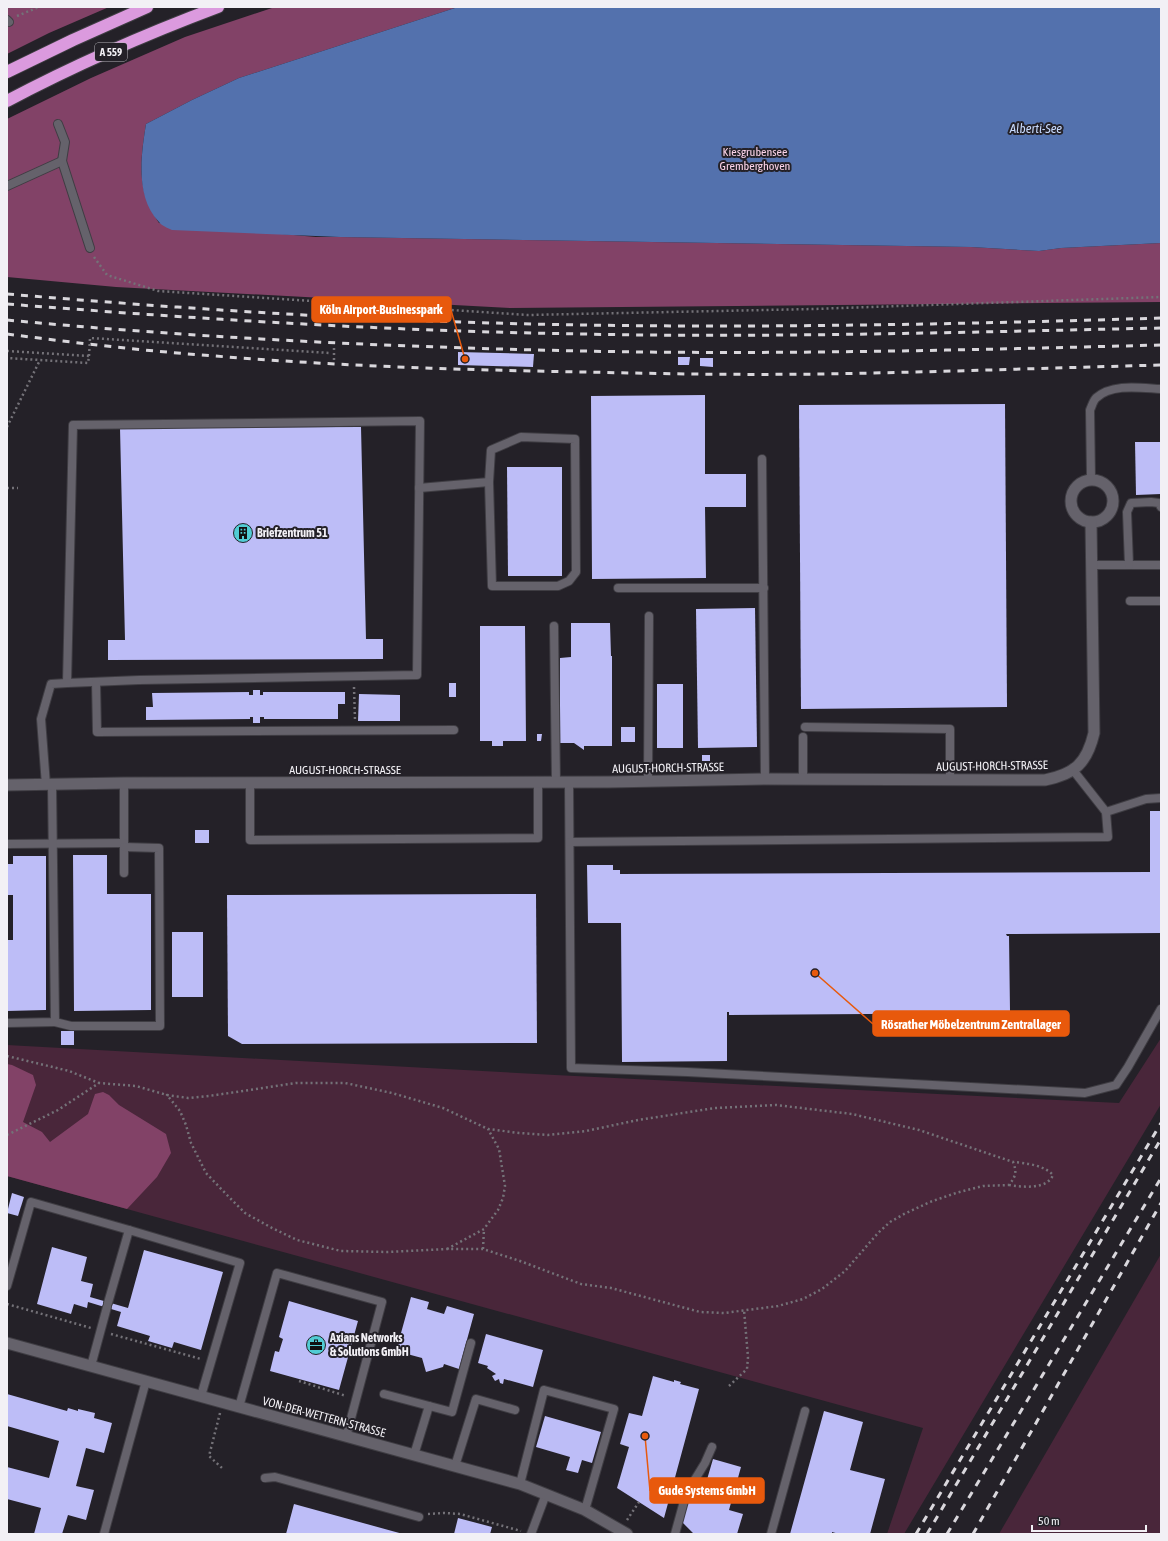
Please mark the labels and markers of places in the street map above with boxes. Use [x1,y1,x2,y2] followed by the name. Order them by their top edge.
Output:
[312,297,451,322] callout: Köln Airport-Businesspark
[232,522,254,544] building icon: Briefzentrum 51
[257,526,328,540] place label: Briefzentrum 51
[873,1011,1069,1036] callout: Rösrather Möbelzentrum Zentrallager
[329,1331,409,1359] place label: Axians Networks & Solutions GmbH
[305,1334,327,1356] office icon: Axians Networks & Solutions GmbH
[650,1478,764,1503] callout: Gude Systems GmbH

